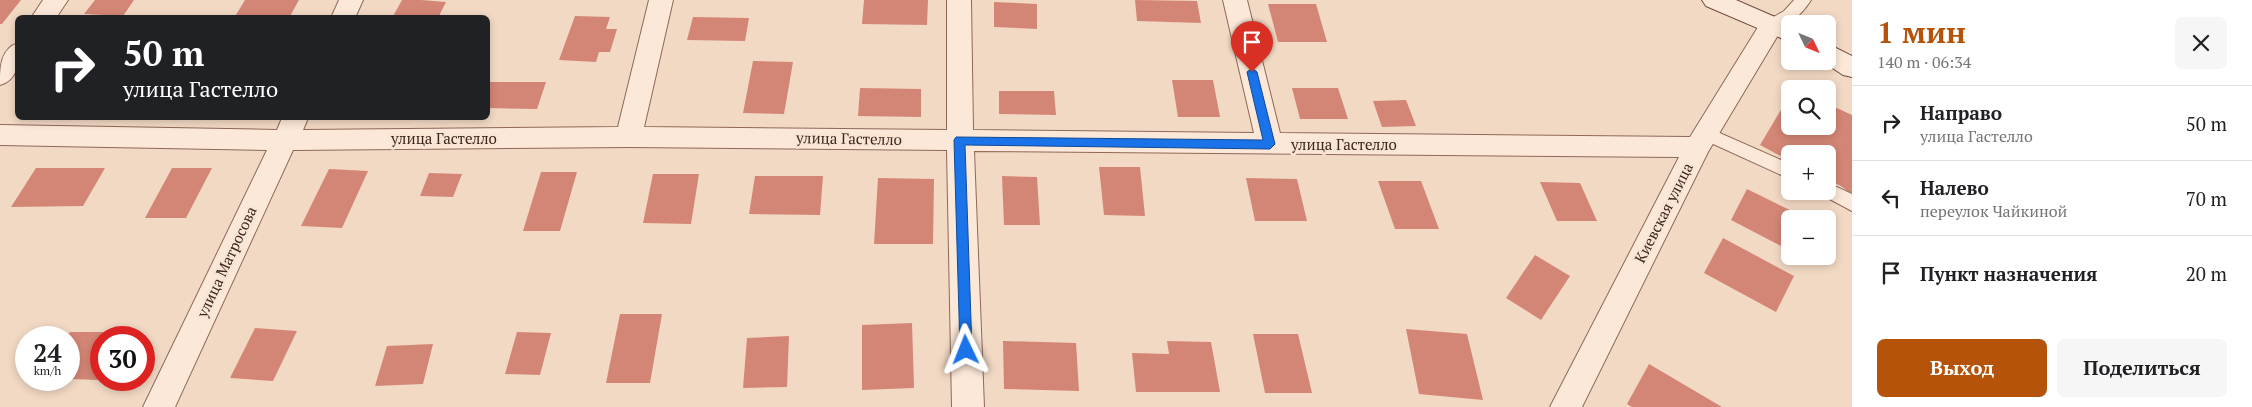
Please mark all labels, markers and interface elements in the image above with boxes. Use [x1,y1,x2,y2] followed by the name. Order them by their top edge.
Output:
[1877,12,1966,52] text: 1 мин
[1781,15,1836,70] north arrow
[1781,15,1836,265] map controls
[2175,17,2227,69] button: close
[1231,21,1273,72] pin
[1238,28,1266,56] icon: arrive
[123,30,204,76] text: 50 m
[40,35,105,100] icon: right
[1877,51,1971,73] text: 140 m · 06:34
[123,74,278,103] text: улица Гастелло
[1781,80,1836,135] button: search
[1920,100,2002,125] text: Направо
[1877,109,1905,137] icon: right
[2186,111,2227,136] text: 50 m
[1920,125,2033,147] text: улица Гастелло
[795,127,902,149] street label: улица Гастелло
[390,128,497,148] street label: улица Гастелло
[1290,134,1397,154] street label: улица Гастелло
[1781,145,1836,200] button: +
[1629,159,1697,266] street label: Киевская улица
[1920,175,1989,200] text: Налево
[1877,184,1905,212] icon: left
[2186,186,2227,211] text: 70 m
[1920,200,2067,222] text: переулок Чайкиной
[191,202,261,321] street label: улица Матросова
[1781,210,1836,265] button: −
[1877,259,1905,287] icon: arrive
[1920,261,2097,286] text: Пункт назначения
[2186,261,2227,286] text: 20 m
[939,323,991,375] position arrow
[90,326,155,391] speed limit sign: 30
[33,336,62,369] text: 24
[1877,339,2047,397] button: Выход
[2057,339,2227,397] button: Поделиться
[34,363,61,378] text: km/h

